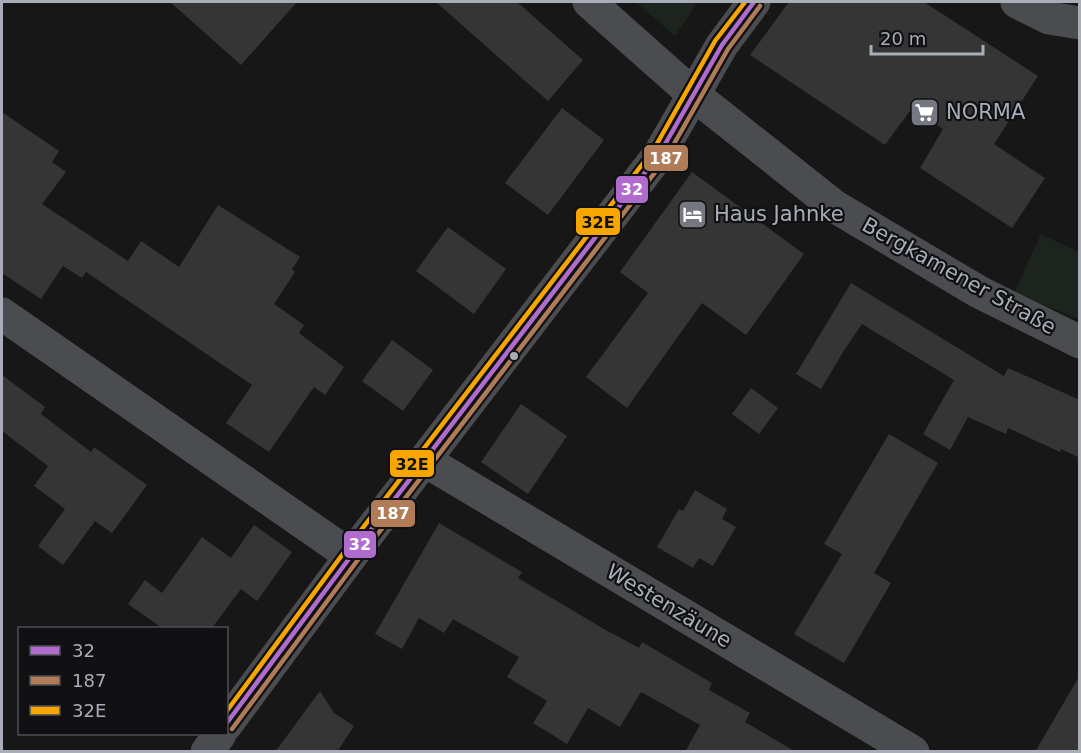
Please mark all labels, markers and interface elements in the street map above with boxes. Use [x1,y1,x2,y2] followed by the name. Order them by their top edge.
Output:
[871,18,984,56] scale bar
[880,28,926,49] text: 20 m
[909,96,941,128] supermarket icon: NORMA
[946,100,1026,124] place label: NORMA
[643,144,689,172] line badge: 187
[649,149,683,168] text: 187
[615,175,649,204] line badge: 32
[621,180,643,199] text: 32
[677,198,709,230] hotel icon: Haus Jahnke
[714,202,844,226] place label: Haus Jahnke
[575,207,621,236] line badge: 32E
[581,213,615,232] text: 32E
[858,213,1060,339] street label: Bergkamener Straße
[508,350,520,362] unlabelled marker
[389,449,435,478] line badge: 32E
[395,455,429,474] text: 32E
[370,499,416,528] line badge: 187
[376,504,410,523] text: 187
[343,530,377,559] line badge: 32
[349,535,371,554] text: 32
[602,559,736,653] street label: Westenzäune
[18,627,228,735] legend
[72,640,95,661] text: 32
[72,670,106,691] text: 187
[72,700,106,721] text: 32E

